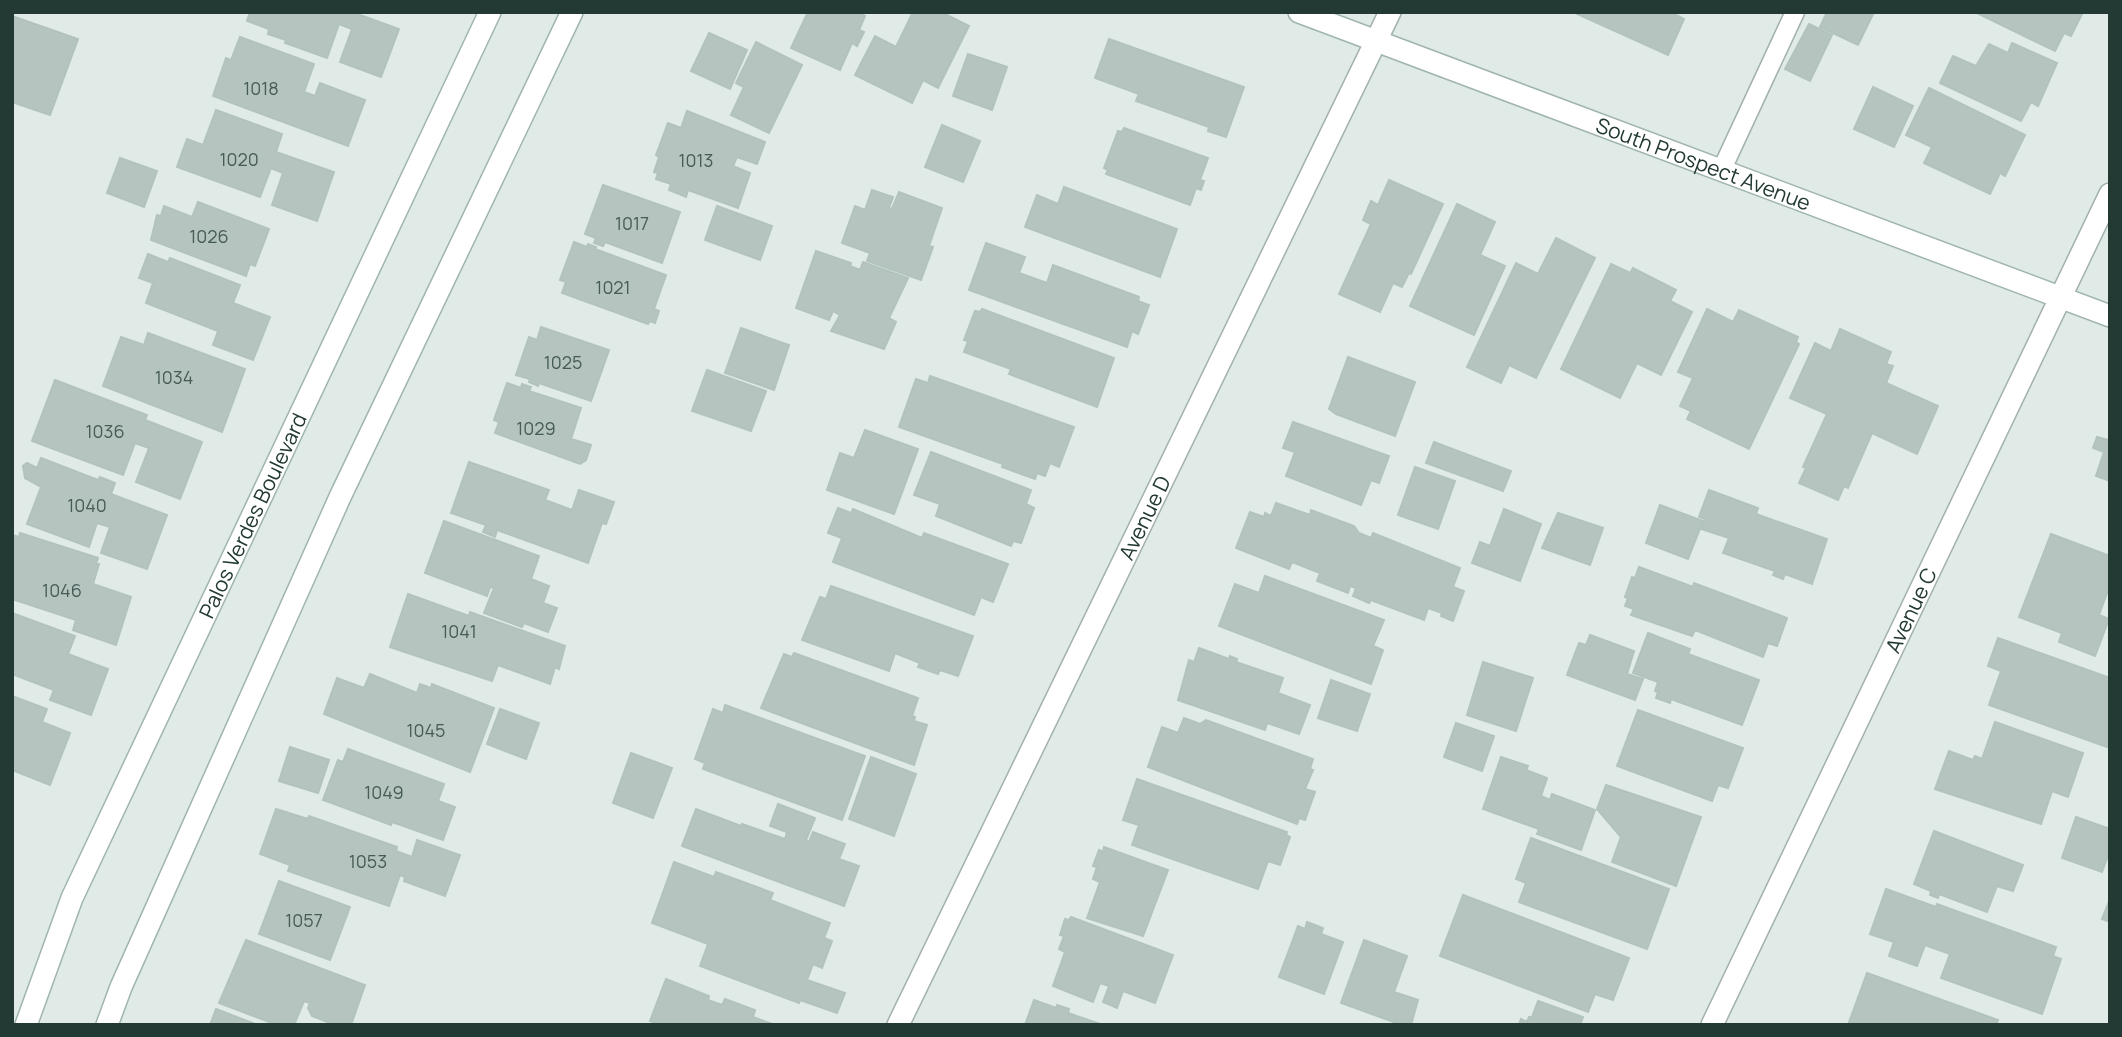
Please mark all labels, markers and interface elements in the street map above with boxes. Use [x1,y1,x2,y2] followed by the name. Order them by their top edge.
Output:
[243,76,279,100] house number: 1018
[1592,111,1815,217] street label: South Prospect Avenue
[219,147,259,171] house number: 1020
[679,148,713,172] house number: 1013
[615,211,649,235] house number: 1017
[189,224,229,248] house number: 1026
[595,275,631,299] house number: 1021
[544,350,582,374] house number: 1025
[155,365,193,389] house number: 1034
[192,408,313,623] street label: Palos Verdes Boulevard
[516,416,556,440] house number: 1029
[85,419,125,443] house number: 1036
[1112,471,1177,564] street label: Avenue D
[67,493,107,517] house number: 1040
[1878,563,1943,657] street label: Avenue C
[42,578,82,602] house number: 1046
[441,619,477,643] house number: 1041
[406,718,446,742] house number: 1045
[364,780,404,804] house number: 1049
[349,849,387,873] house number: 1053
[285,908,323,932] house number: 1057

